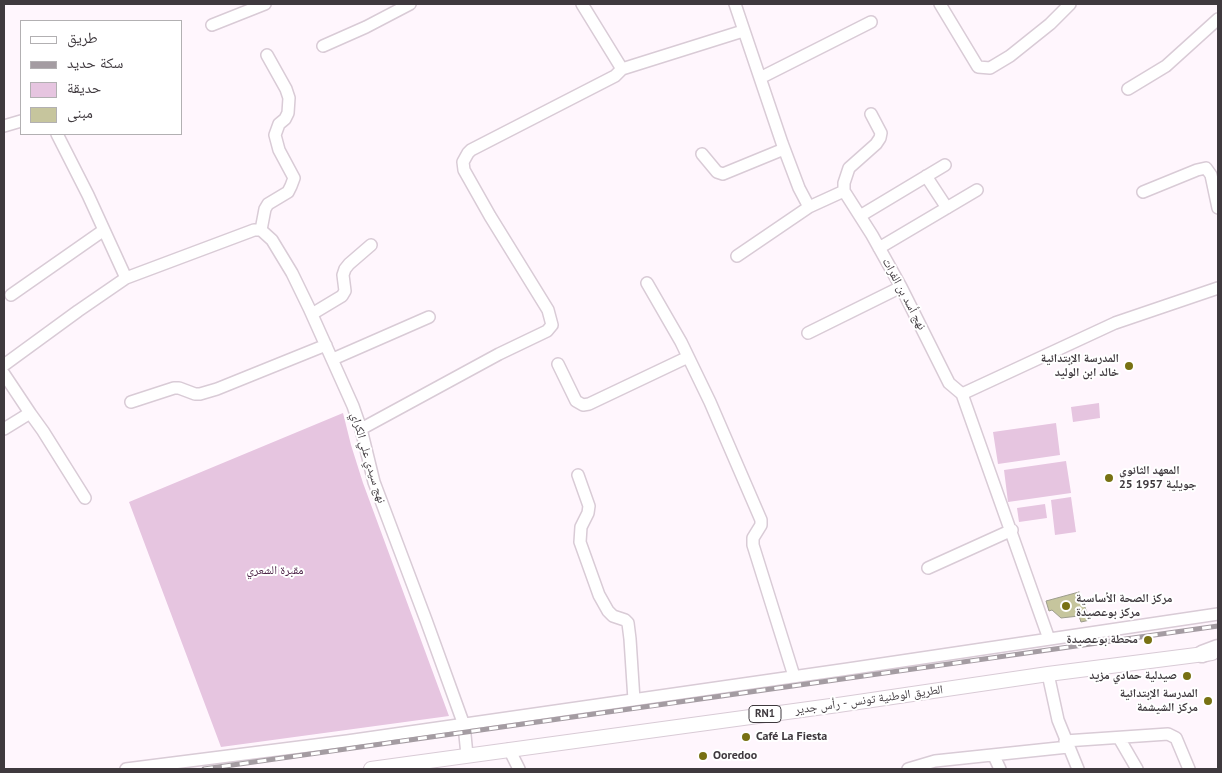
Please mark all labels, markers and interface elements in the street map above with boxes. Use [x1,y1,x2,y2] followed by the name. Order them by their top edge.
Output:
[20,20,182,135] legend
[67,28,98,47] text: طريق
[67,53,123,72] text: سكة حديد
[67,78,101,97] text: حديقة
[67,103,93,122] text: مبنى
[879,256,929,332] street label: نهج أسد بن الفرات
[1041,352,1119,380] place label: المدرسة الإبتدائية خالد ابن الوليد
[1123,360,1135,372] marker: المدرسة الإبتدائية خالد ابن الوليد
[347,411,389,505] street label: نهج سيدي علي الكراي
[1119,464,1197,492] place label: المعهد الثانوي 25 جويلية 1957
[1103,472,1115,484] marker: المعهد الثانوي 25 جويلية 1957
[246,564,304,578] park label: مقبرة الشعري
[1076,592,1172,620] place label: مركز الصحة الأساسية مركز بوعصيدة
[1060,600,1072,612] marker: مركز الصحة الأساسية مركز بوعصيدة
[1067,633,1138,647] place label: محطة بوعصيدة
[1142,634,1154,646] marker: محطة بوعصيدة
[1089,669,1177,683] place label: صيدلية حمادي مزيد
[1181,670,1193,682] marker: صيدلية حمادي مزيد
[794,682,944,718] street label: الطريق الوطنية تونس - رأس جدير
[1120,687,1198,715] place label: المدرسة الإبتدائية مركز الشيشمة
[1202,695,1214,707] marker: المدرسة الإبتدائية مركز الشيشمة
[749,706,781,722] road number: RN1
[756,730,827,744] place label: Café La Fiesta
[740,731,752,743] marker: Café La Fiesta
[713,749,757,763] place label: Ooredoo
[697,750,709,762] marker: Ooredoo

